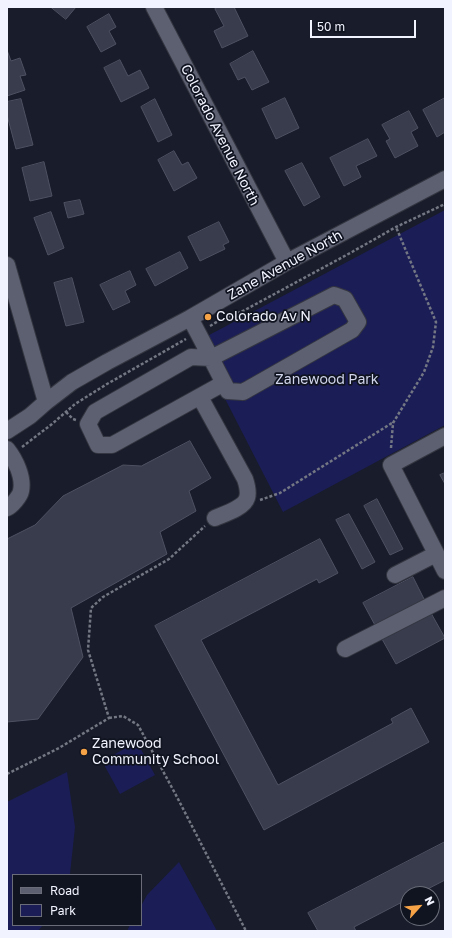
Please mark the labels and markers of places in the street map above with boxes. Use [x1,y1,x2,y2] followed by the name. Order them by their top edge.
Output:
[216,309,311,325] place label: Colorado Av N
[203,312,213,322] marker: Colorado Av N
[92,736,219,768] place label: Zanewood Community School
[79,747,89,757] marker: Zanewood Community School

